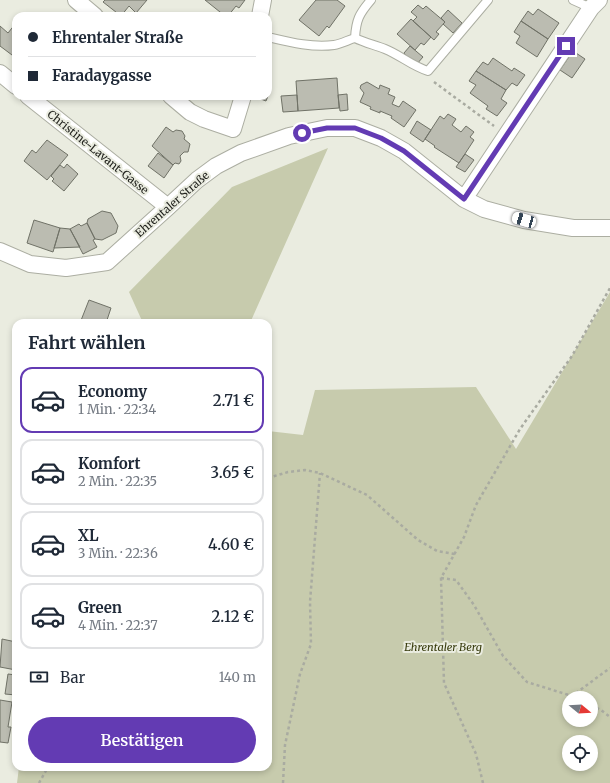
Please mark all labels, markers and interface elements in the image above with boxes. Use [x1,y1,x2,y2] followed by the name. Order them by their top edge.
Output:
[52,28,183,47] text: Ehrentaler Straße
[557,37,575,55] route end
[52,66,152,85] text: Faradaygasse
[45,107,152,197] street label: Christine-Lavant-Gasse
[293,124,311,142] route start
[132,168,212,240] street label: Ehrentaler Straße
[511,211,537,229] car
[28,331,146,354] text: Fahrt wählen
[30,382,66,418] icon: car
[78,382,147,401] text: Economy
[213,391,254,410] text: 2.71 €
[78,401,156,418] text: 1 Min. · 22:34
[30,454,66,490] icon: car
[78,454,141,473] text: Komfort
[211,463,254,482] text: 3.65 €
[78,473,157,490] text: 2 Min. · 22:35
[30,526,66,562] icon: car
[78,526,99,545] text: XL
[208,535,254,554] text: 4.60 €
[78,545,158,562] text: 3 Min. · 22:36
[30,598,66,634] icon: car
[78,598,122,617] text: Green
[211,607,254,626] text: 2.12 €
[78,617,158,634] text: 4 Min. · 22:37
[404,640,482,654] park label: Ehrentaler Berg
[28,666,50,688] icon: cash
[60,668,85,687] text: Bar
[219,669,256,686] text: 140 m
[562,691,598,727] north arrow
[562,691,598,771] map controls
[28,717,256,763] button: Bestätigen
[562,735,598,771] button: locate

